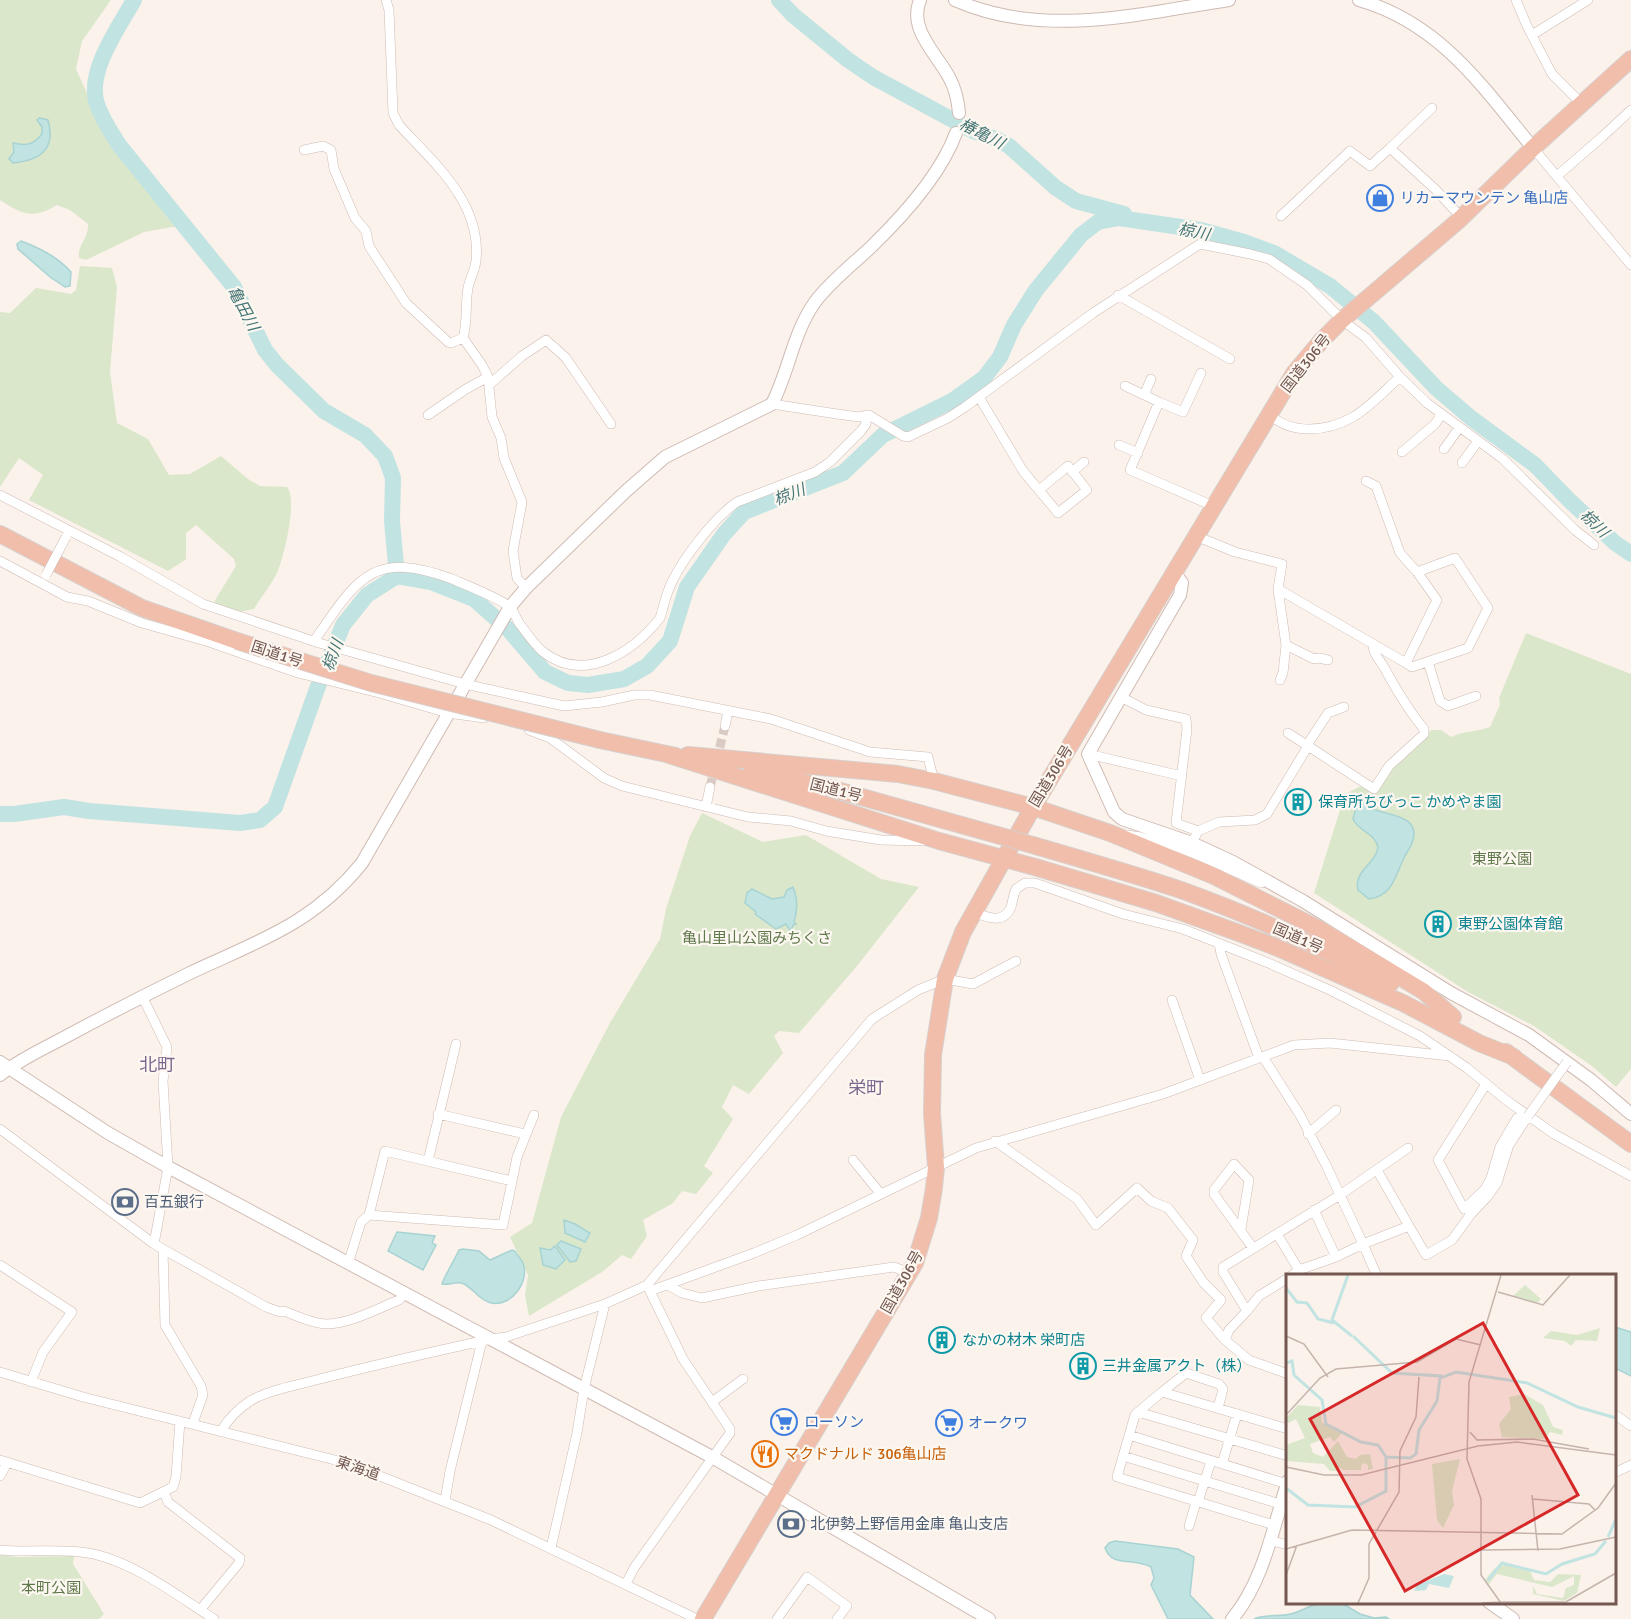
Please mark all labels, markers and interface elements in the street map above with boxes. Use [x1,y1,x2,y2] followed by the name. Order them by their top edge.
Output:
[956,114,1009,155] water label: 椿亀川
[1365,183,1395,213] shop icon: リカーマウンテン 亀山店
[1400,189,1568,207] place label: リカーマウンテン 亀山店
[1176,219,1213,245] water label: 椋川
[223,283,264,336] water label: 亀田川
[1278,330,1334,396] street label: 国道306号
[771,479,810,510] water label: 椋川
[1576,505,1614,543] water label: 椋川
[318,635,348,674] water label: 椋川
[249,637,305,671] street label: 国道1号
[1025,742,1077,810] street label: 国道306号
[808,775,864,805] street label: 国道1号
[1283,787,1313,817] building icon: 保育所ちびっこ かめやま園
[1318,793,1501,811] place label: 保育所ちびっこ かめやま園
[1472,850,1532,868] park label: 東野公園
[1423,909,1453,939] building icon: 東野公園体育館
[1458,915,1563,933] place label: 東野公園体育館
[1270,919,1326,957] street label: 国道1号
[682,929,832,947] park label: 亀山里山公園みちくさ
[139,1054,175,1076] district label: 北町
[848,1077,884,1099] district label: 栄町
[110,1187,140,1217] bank icon: 百五銀行
[144,1193,204,1211] place label: 百五銀行
[877,1247,927,1317] street label: 国道306号
[1286,1274,1616,1604] inset map
[927,1325,957,1355] building icon: なかの材木 栄町店
[962,1331,1085,1349] place label: なかの材木 栄町店
[1068,1351,1098,1381] building icon: 三井金属アクト（株）
[1102,1357,1251,1375] place label: 三井金属アクト（株）
[769,1407,799,1437] supermarket icon: ローソン
[934,1408,964,1438] supermarket icon: オークワ
[804,1413,864,1431] place label: ローソン
[968,1414,1028,1432] place label: オークワ
[750,1439,780,1469] restaurant icon: マクドナルド 306亀山店
[784,1445,947,1463] place label: マクドナルド 306亀山店
[334,1452,382,1484] street label: 東海道
[776,1509,806,1539] bank icon: 北伊勢上野信用金庫 亀山支店
[810,1515,1008,1533] place label: 北伊勢上野信用金庫 亀山支店
[21,1579,81,1597] park label: 本町公園

